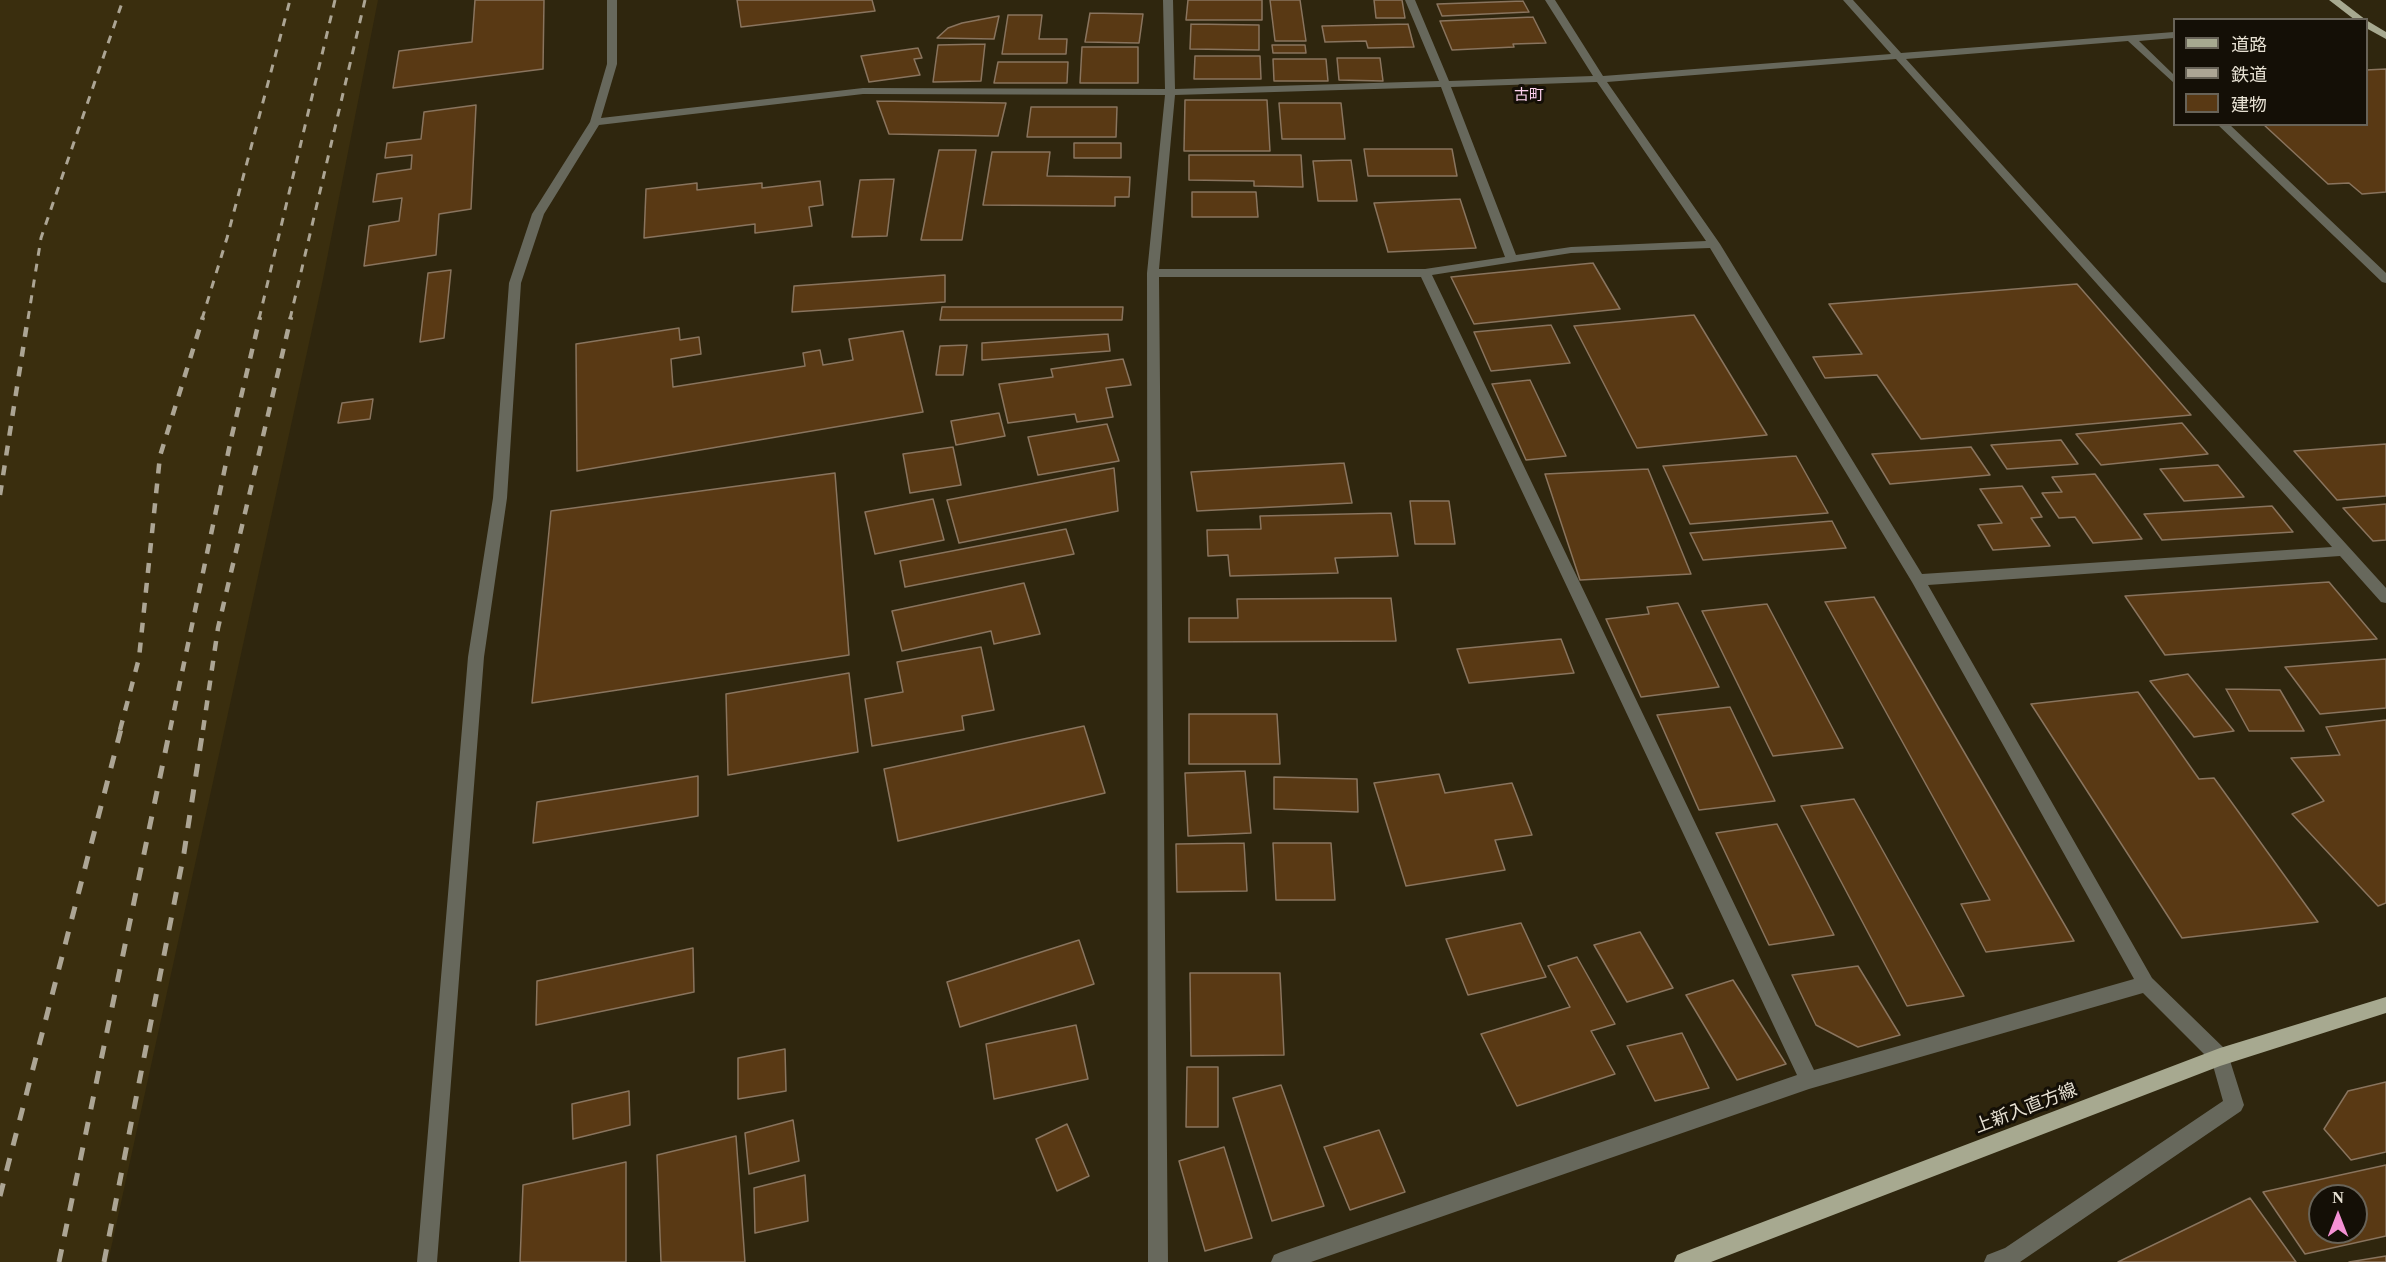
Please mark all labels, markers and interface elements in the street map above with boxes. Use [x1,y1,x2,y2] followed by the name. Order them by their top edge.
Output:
[2173,18,2368,126] legend
[2231,35,2267,55] text: 道路
[2231,65,2267,85] text: 鉄道
[1514,87,1544,105] district label: 古町
[2231,95,2267,115] text: 建物
[1972,1080,2080,1138] street label: 上新入直方線
[2308,1184,2368,1244] north arrow
[2332,1189,2344,1206] text: N

